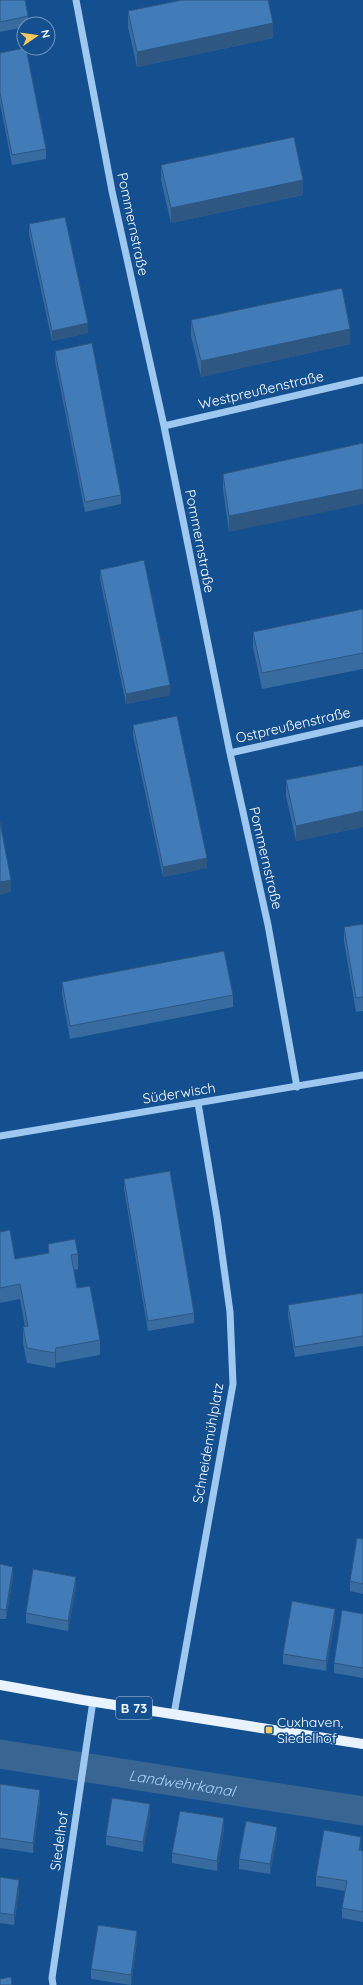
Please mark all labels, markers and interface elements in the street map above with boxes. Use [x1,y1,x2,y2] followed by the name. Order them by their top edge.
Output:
[16,16,56,56] north arrow
[38,28,53,39] text: N
[113,171,153,277] street label: Pommernstraße
[197,367,325,413] street label: Westpreußenstraße
[181,488,219,594] street label: Pommernstraße
[234,703,352,747] street label: Ostpreußenstraße
[245,805,287,911] street label: Pommernstraße
[141,1078,217,1108] street label: Süderwisch
[189,1381,228,1505] street label: Schneidemühlplatz
[116,1697,152,1719] road number: B 73
[277,1713,343,1747] place label: Cuxhaven, Siedelhof
[264,1725,274,1735] marker: Cuxhaven, Siedelhof
[127,1765,238,1800] water label: Landwehrkanal
[46,1810,72,1872] street label: Siedelhof

